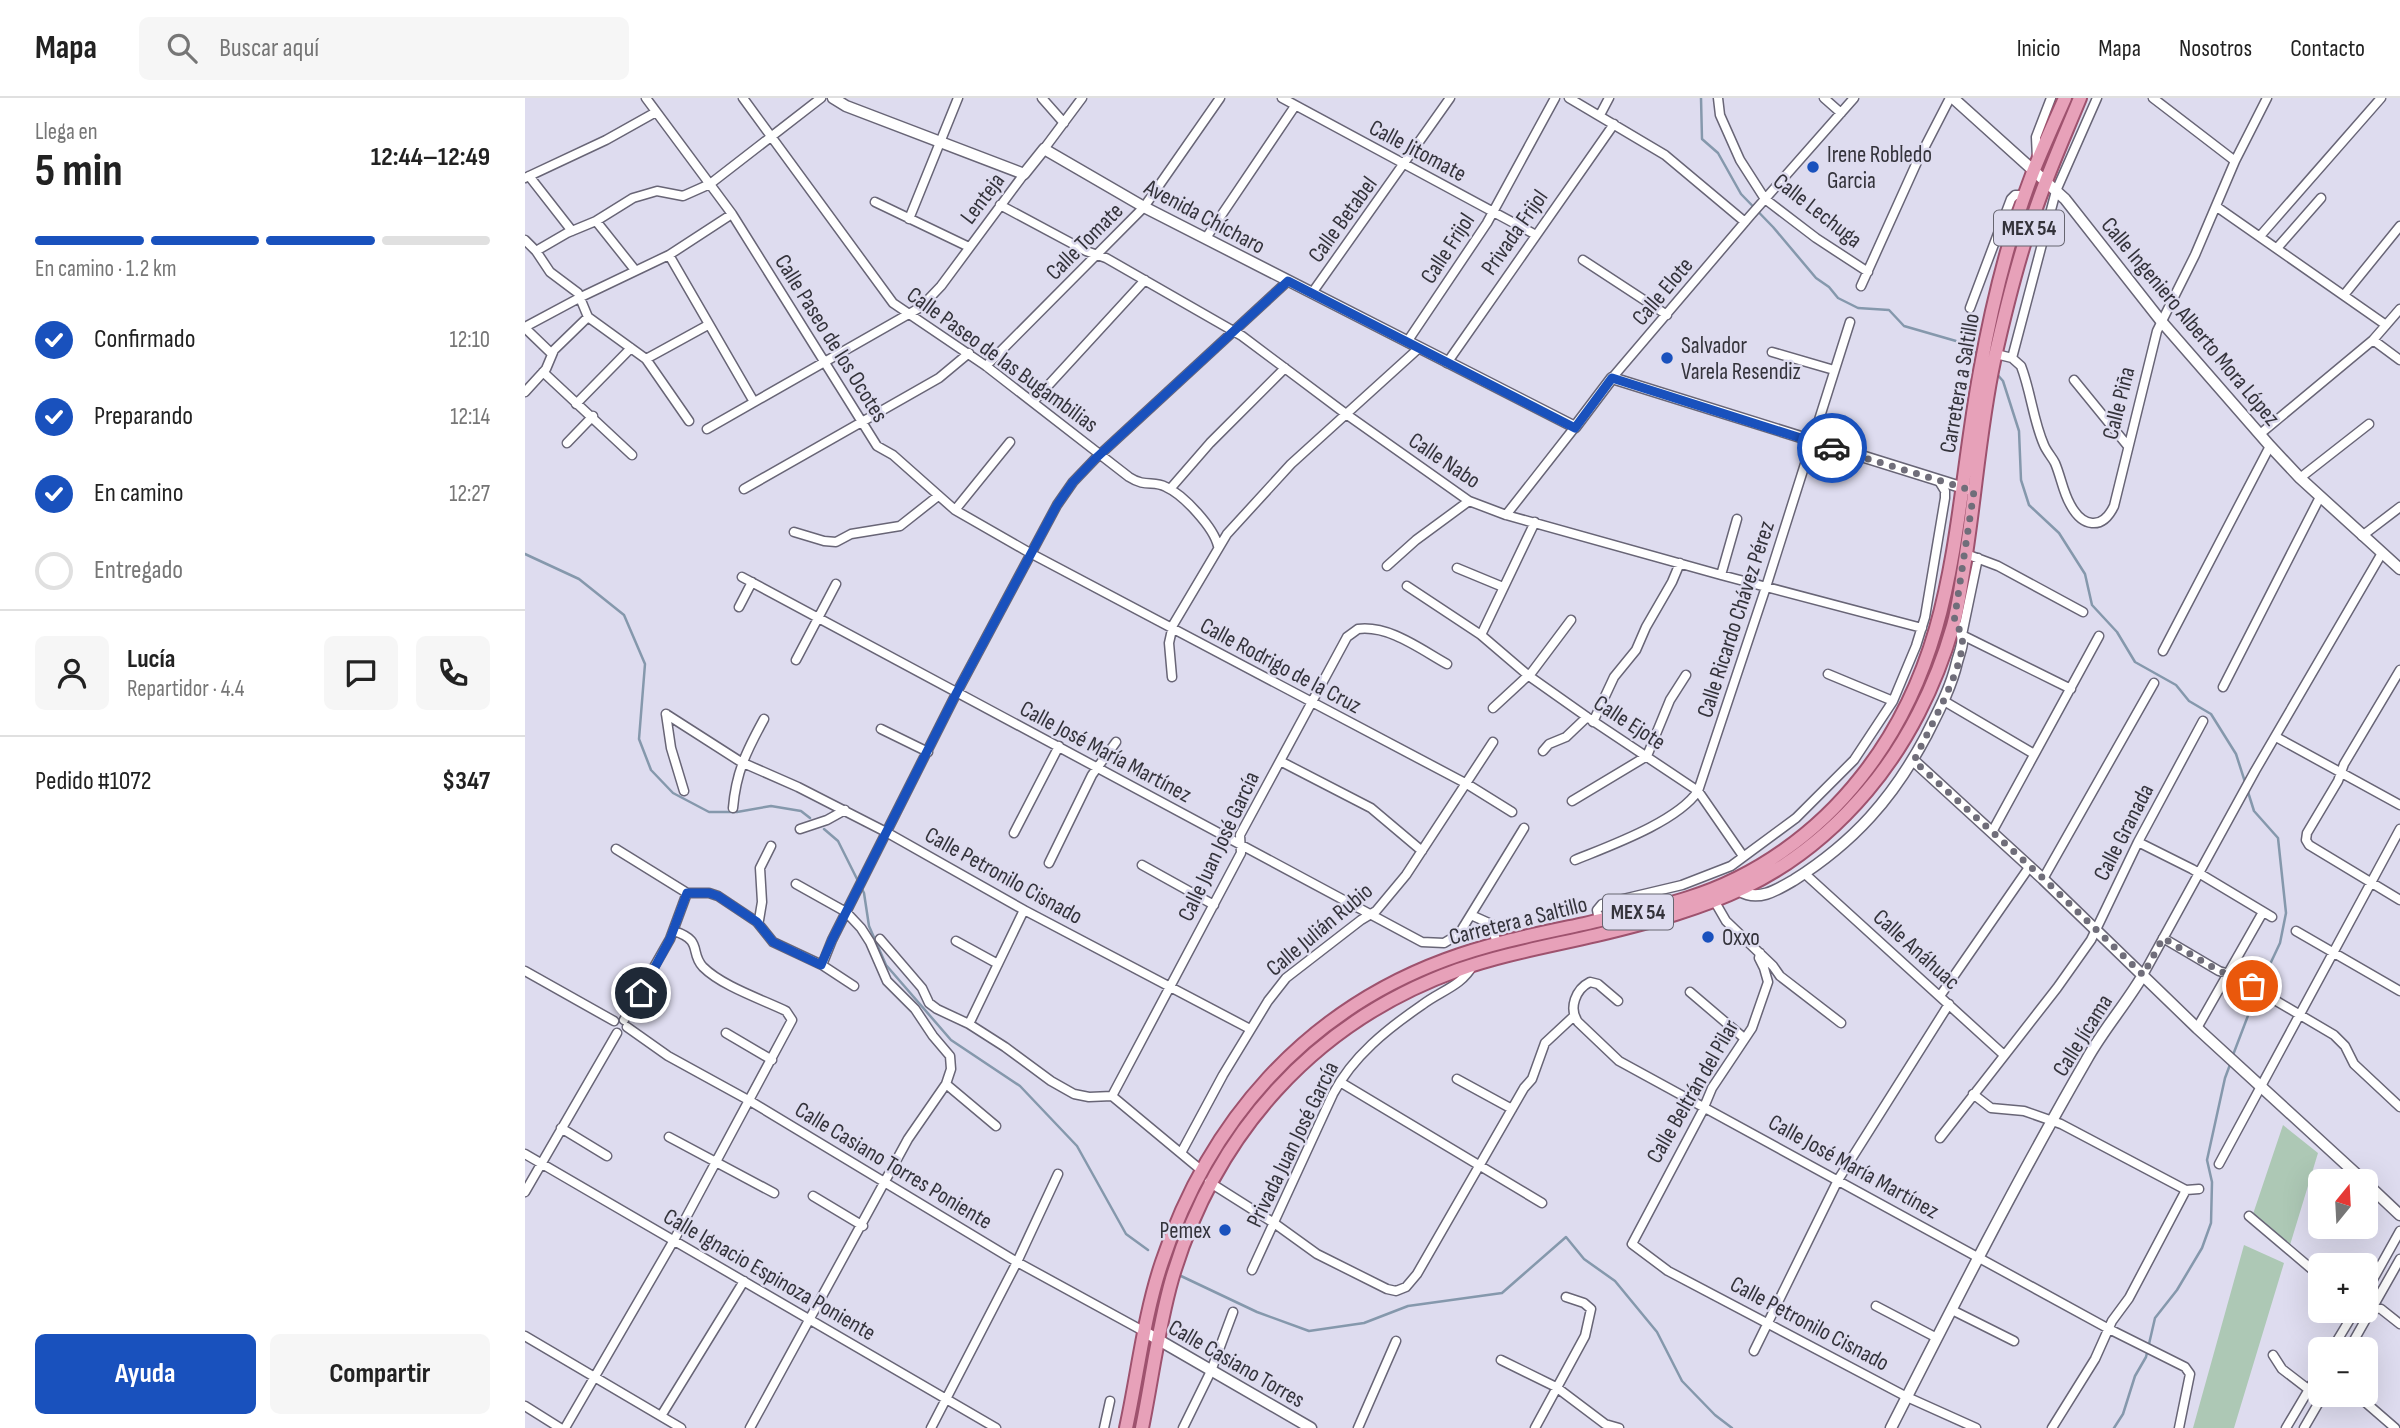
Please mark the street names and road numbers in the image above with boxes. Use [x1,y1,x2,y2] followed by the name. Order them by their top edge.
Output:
[1364,114,1471,188] street label: Calle Jitomate
[1767,167,1867,254] street label: Calle Lechuga
[955,168,1011,230] street label: Lenteja
[1302,171,1383,268] street label: Calle Betabel
[1138,173,1270,260] street label: Avenida Chícharo
[1475,185,1554,281] street label: Privada Frijol
[1040,197,1129,286] street label: Calle Tomate
[1415,208,1481,289] street label: Calle Frijol
[1994,211,2064,246] road number: MEX 54
[2095,212,2286,432] street label: Calle Ingeniero Alberto Mora López
[768,249,894,428] street label: Calle Paseo de los Ocotes
[1626,252,1699,331] street label: Calle Elote
[901,281,1104,439] street label: Calle Paseo de las Bugambilias
[1934,311,1986,455] street label: Carretera a Saltillo
[2096,364,2141,442] street label: Calle Piña
[1403,427,1486,495] street label: Calle Nabo
[1691,517,1781,721] street label: Calle Ricardo Chávez Pérez
[1195,612,1366,720] street label: Calle Rodrigo de la Cruz
[1588,689,1671,756] street label: Calle Ejote
[1015,695,1196,809] street label: Calle José María Martínez
[1172,767,1266,926] street label: Calle Juan José García
[2088,779,2160,886] street label: Calle Granada
[920,821,1087,931] street label: Calle Petronilo Cisnado
[1261,877,1379,982] street label: Calle Julián Rubio
[1446,890,1590,952] street label: Carretera a Saltillo
[1603,894,1673,930] road number: MEX 54
[1867,903,1966,996] street label: Calle Anáhuac
[2047,989,2119,1082] street label: Calle Jícama
[1641,1014,1745,1168] street label: Calle Beltrán del Pilar
[1241,1057,1345,1232] street label: Privada Juan José García
[790,1096,997,1236] street label: Calle Casiano Torres Poniente
[1763,1108,1944,1225] street label: Calle José María Martínez
[658,1203,881,1347] street label: Calle Ignacio Espinoza Poniente
[1725,1270,1894,1378] street label: Calle Petronilo Cisnado
[1163,1314,1310,1414] street label: Calle Casiano Torres

